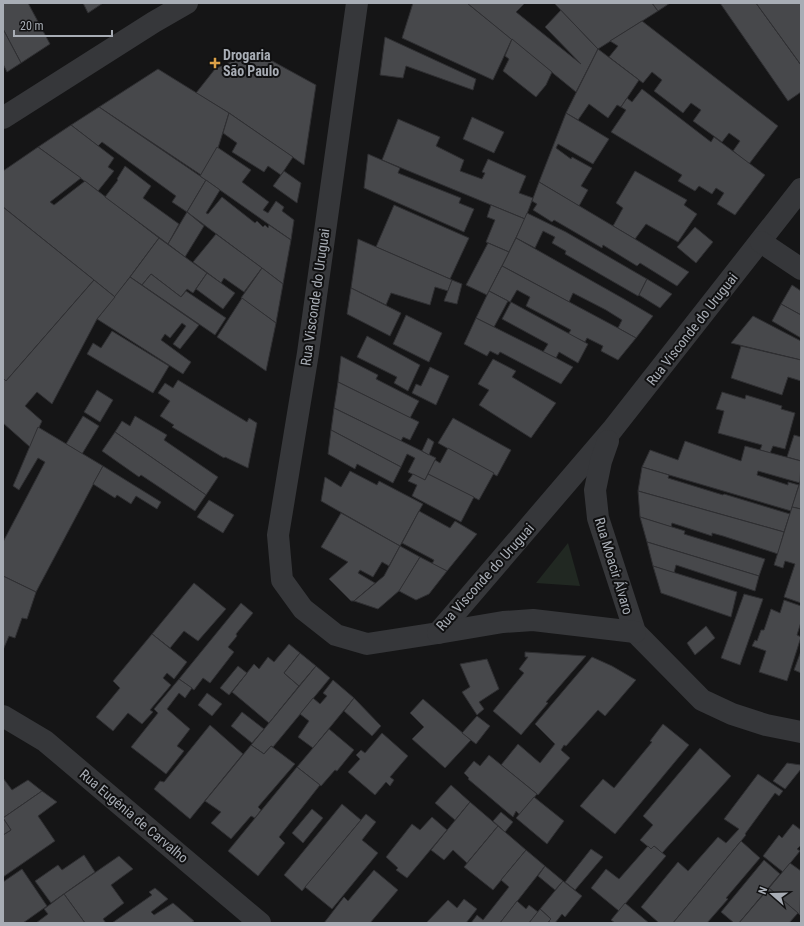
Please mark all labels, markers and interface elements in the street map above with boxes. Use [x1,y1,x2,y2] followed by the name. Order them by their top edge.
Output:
[14,12,112,38] scale bar
[20,19,44,33] text: 20 m
[223,47,279,79] place label: Drogaria São Paulo
[210,58,220,68] marker: Drogaria São Paulo
[297,227,333,367] street label: Rua Visconde do Uruguai
[643,270,741,388] street label: Rua Visconde do Uruguai
[592,515,637,616] street label: Rua Moacir Álvaro
[433,520,537,634] street label: Rua Visconde do Uruguai
[77,766,191,866] street label: Rua Eugênia de Carvalho
[752,874,792,914] north arrow
[756,885,770,896] text: N

